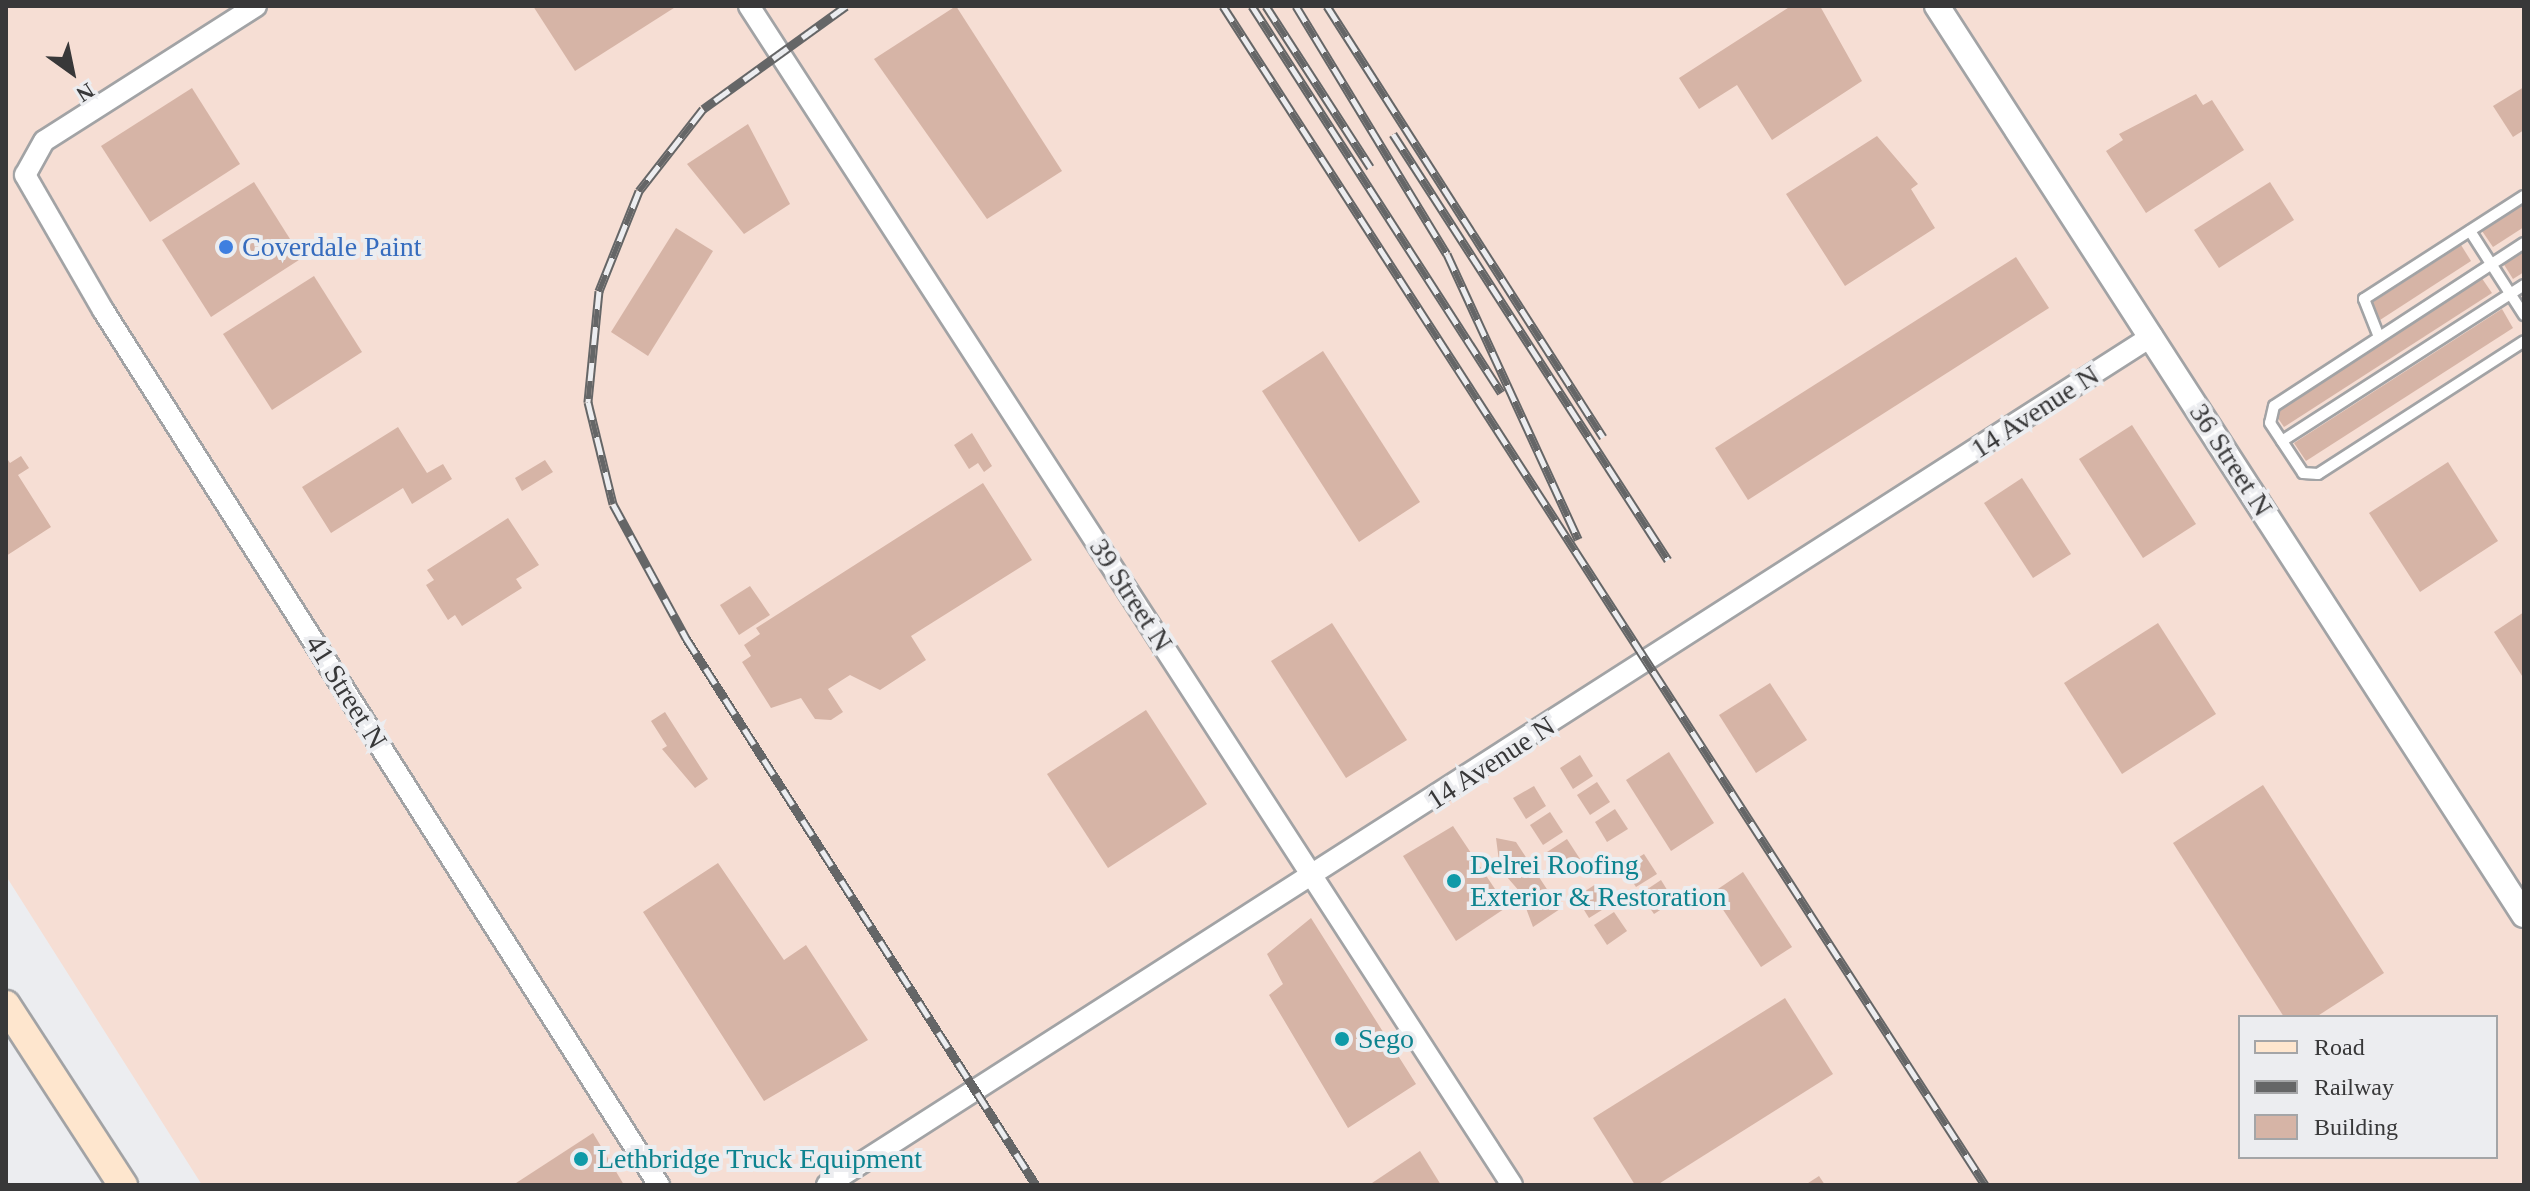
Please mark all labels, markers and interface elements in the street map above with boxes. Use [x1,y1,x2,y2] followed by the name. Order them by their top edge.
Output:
[32,32,112,112] north arrow
[72,78,99,107] text: N
[242,230,422,264] place label: Coverdale Paint
[217,238,235,256] marker: Coverdale Paint
[1964,358,2106,466] street label: 14 Avenue N
[2182,397,2280,523] street label: 36 Street N
[1082,532,1180,658] street label: 39 Street N
[298,629,394,755] street label: 41 Street N
[1420,709,1562,817] street label: 14 Avenue N
[1470,848,1727,914] place label: Delrei Roofing Exterior & Restoration
[1445,872,1463,890] marker: Delrei Roofing Exterior & Restoration
[2238,1015,2498,1159] legend
[1358,1022,1414,1056] place label: Sego
[1333,1030,1351,1048] marker: Sego
[2314,1034,2365,1060] text: Road
[2314,1074,2394,1100] text: Railway
[2314,1114,2398,1140] text: Building
[597,1142,923,1176] place label: Lethbridge Truck Equipment
[572,1150,590,1168] marker: Lethbridge Truck Equipment

